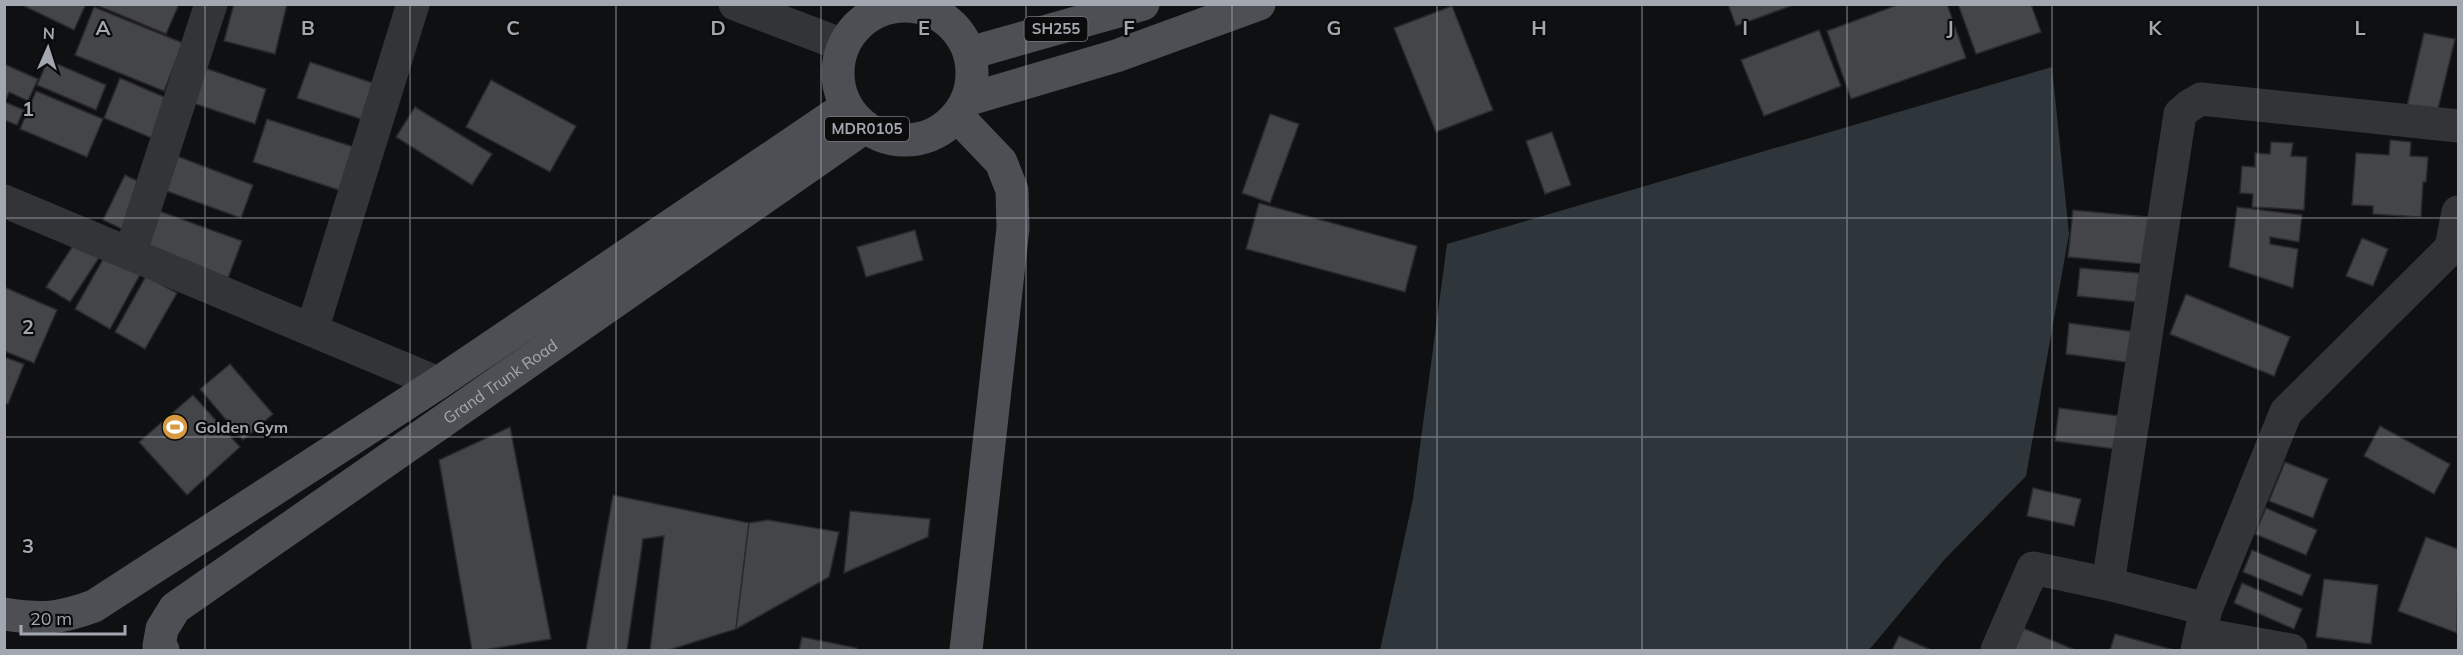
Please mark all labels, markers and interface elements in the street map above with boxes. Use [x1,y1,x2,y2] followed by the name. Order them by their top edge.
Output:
[96,15,111,40] text: A
[301,15,315,40] text: B
[506,15,520,40] text: C
[710,15,726,40] text: D
[918,15,930,40] text: E
[1123,15,1135,40] text: F
[1327,15,1341,40] text: G
[1531,15,1547,40] text: H
[1742,15,1748,40] text: I
[1946,15,1954,40] text: J
[2148,15,2162,40] text: K
[2354,15,2366,40] text: L
[1024,17,1088,41] road number: SH255
[18,18,78,78] north arrow
[42,23,55,43] text: N
[22,96,34,121] text: 1
[825,117,909,141] road number: MDR0105
[22,314,34,339] text: 2
[439,335,561,428] street label: Grand Trunk Road
[160,412,190,442] sports icon: Golden Gym
[195,417,288,437] place label: Golden Gym
[22,533,34,558] text: 3
[21,598,124,636] scale bar
[30,607,72,630] text: 20 m

